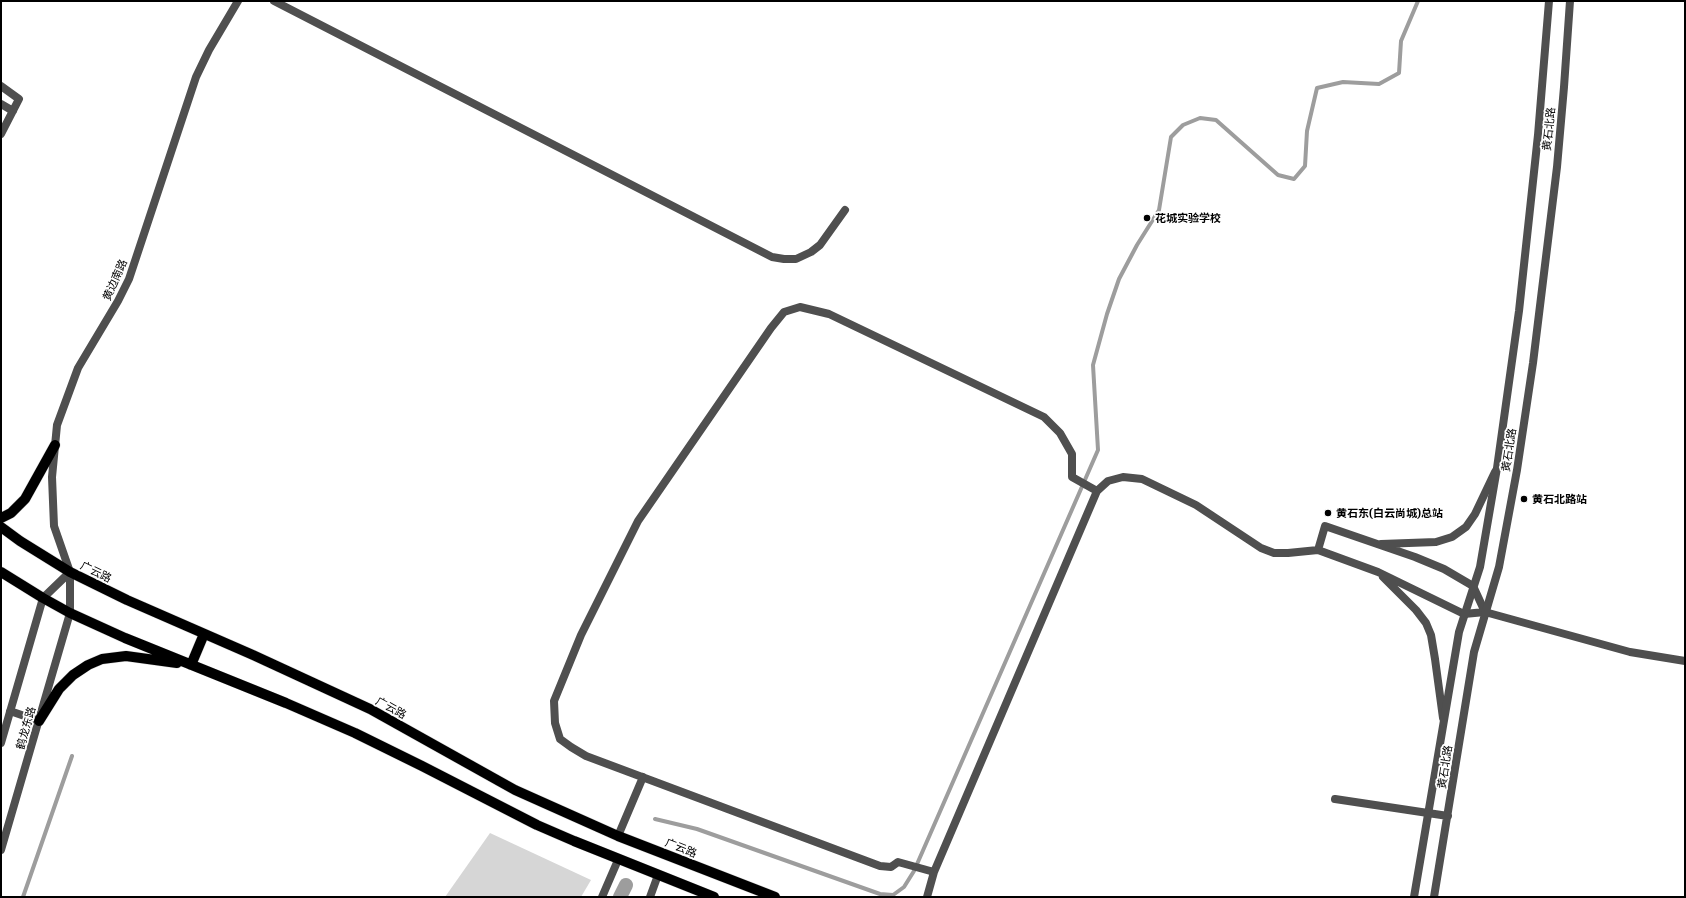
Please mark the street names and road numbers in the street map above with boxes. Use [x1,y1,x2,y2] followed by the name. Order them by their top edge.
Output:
[1540,106,1558,152] street label: 黄石北路
[100,257,130,303] street label: 黄边南路
[1499,427,1519,473] street label: 黄石北路
[78,559,114,585] street label: 广云路
[373,694,409,722] street label: 广云路
[14,705,38,751] street label: 鹤龙东路
[1435,744,1455,790] street label: 黄石北路
[663,836,699,860] street label: 广云路

